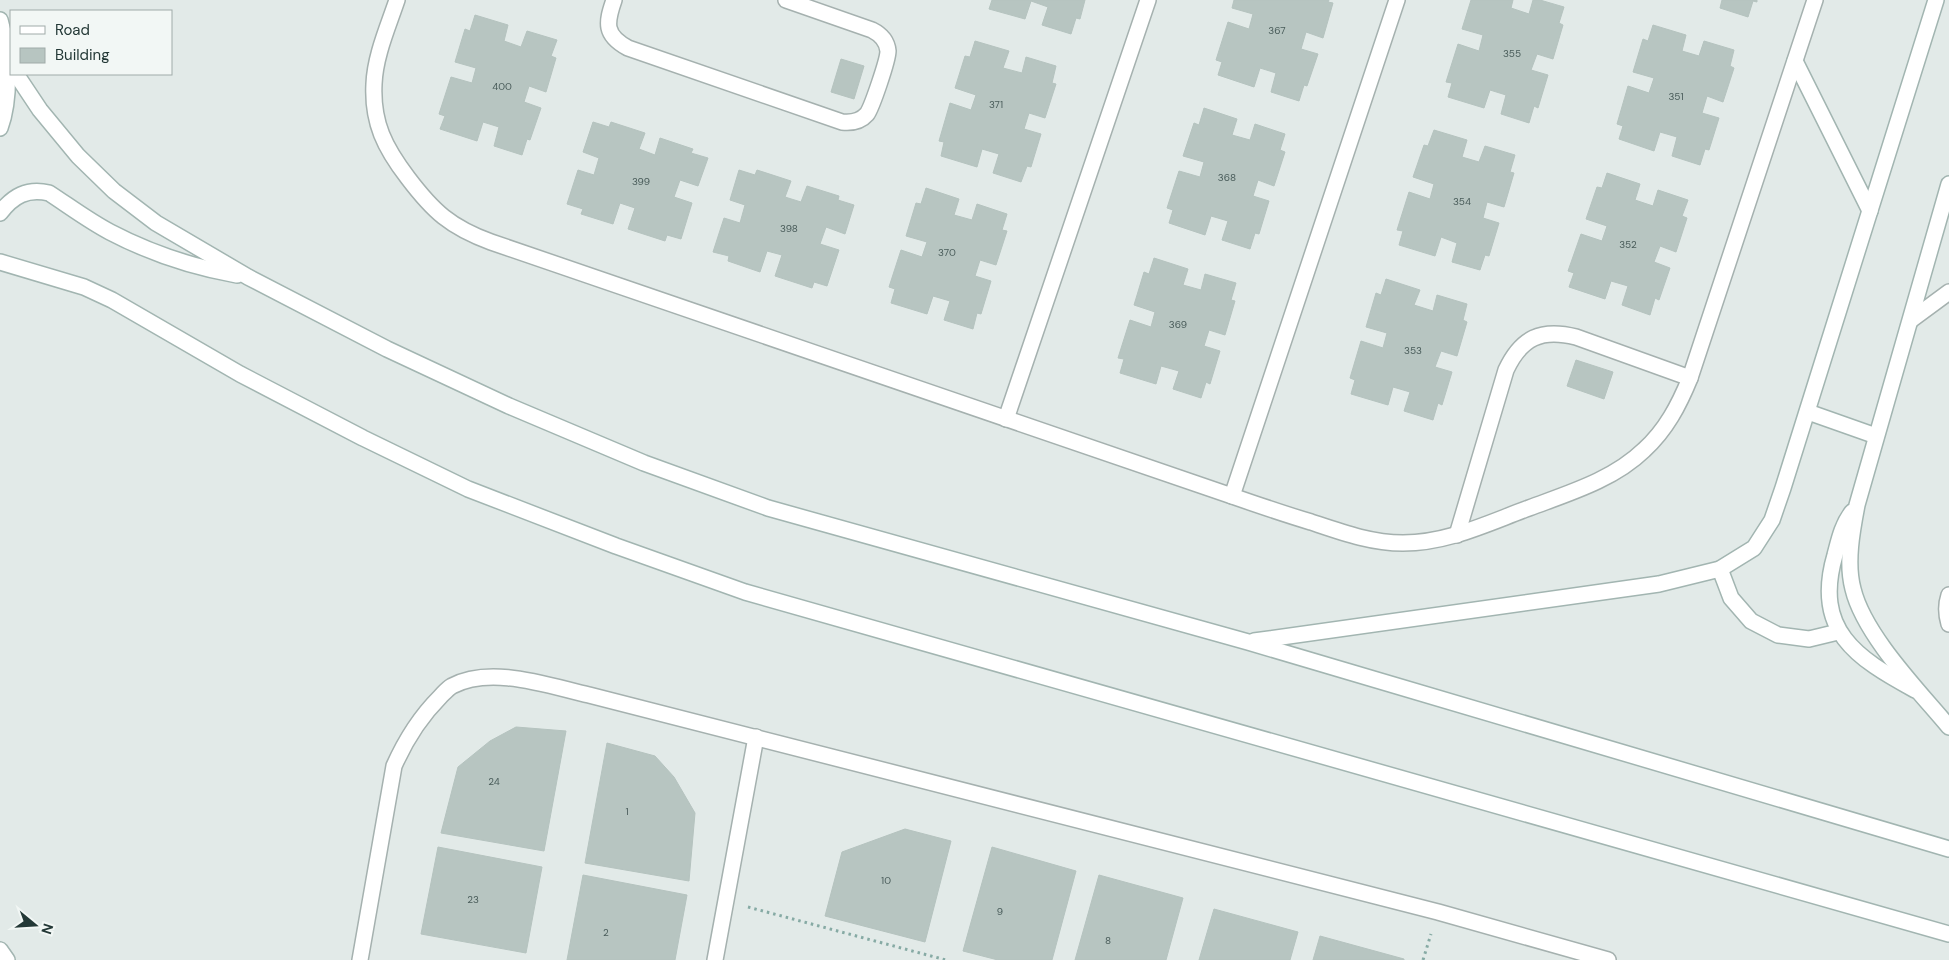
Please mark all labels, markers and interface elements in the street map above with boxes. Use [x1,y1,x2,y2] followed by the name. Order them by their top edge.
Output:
[10,10,172,75] legend
[55,20,90,40] text: Road
[1268,24,1286,37] house number: 367
[55,45,110,65] text: Building
[1503,47,1521,60] house number: 355
[492,80,512,93] house number: 400
[1668,90,1684,103] house number: 351
[989,98,1003,111] house number: 371
[1218,171,1236,184] house number: 368
[632,175,650,188] house number: 399
[1453,195,1471,208] house number: 354
[780,222,798,235] house number: 398
[1619,238,1637,251] house number: 352
[938,246,956,259] house number: 370
[1169,318,1187,331] house number: 369
[1404,344,1422,357] house number: 353
[488,775,500,788] house number: 24
[625,805,629,818] house number: 1
[881,874,891,887] house number: 10
[467,893,479,906] house number: 23
[10,900,60,950] north arrow
[997,905,1003,918] house number: 9
[37,921,58,937] text: N
[603,926,609,939] house number: 2
[1105,934,1111,947] house number: 8

